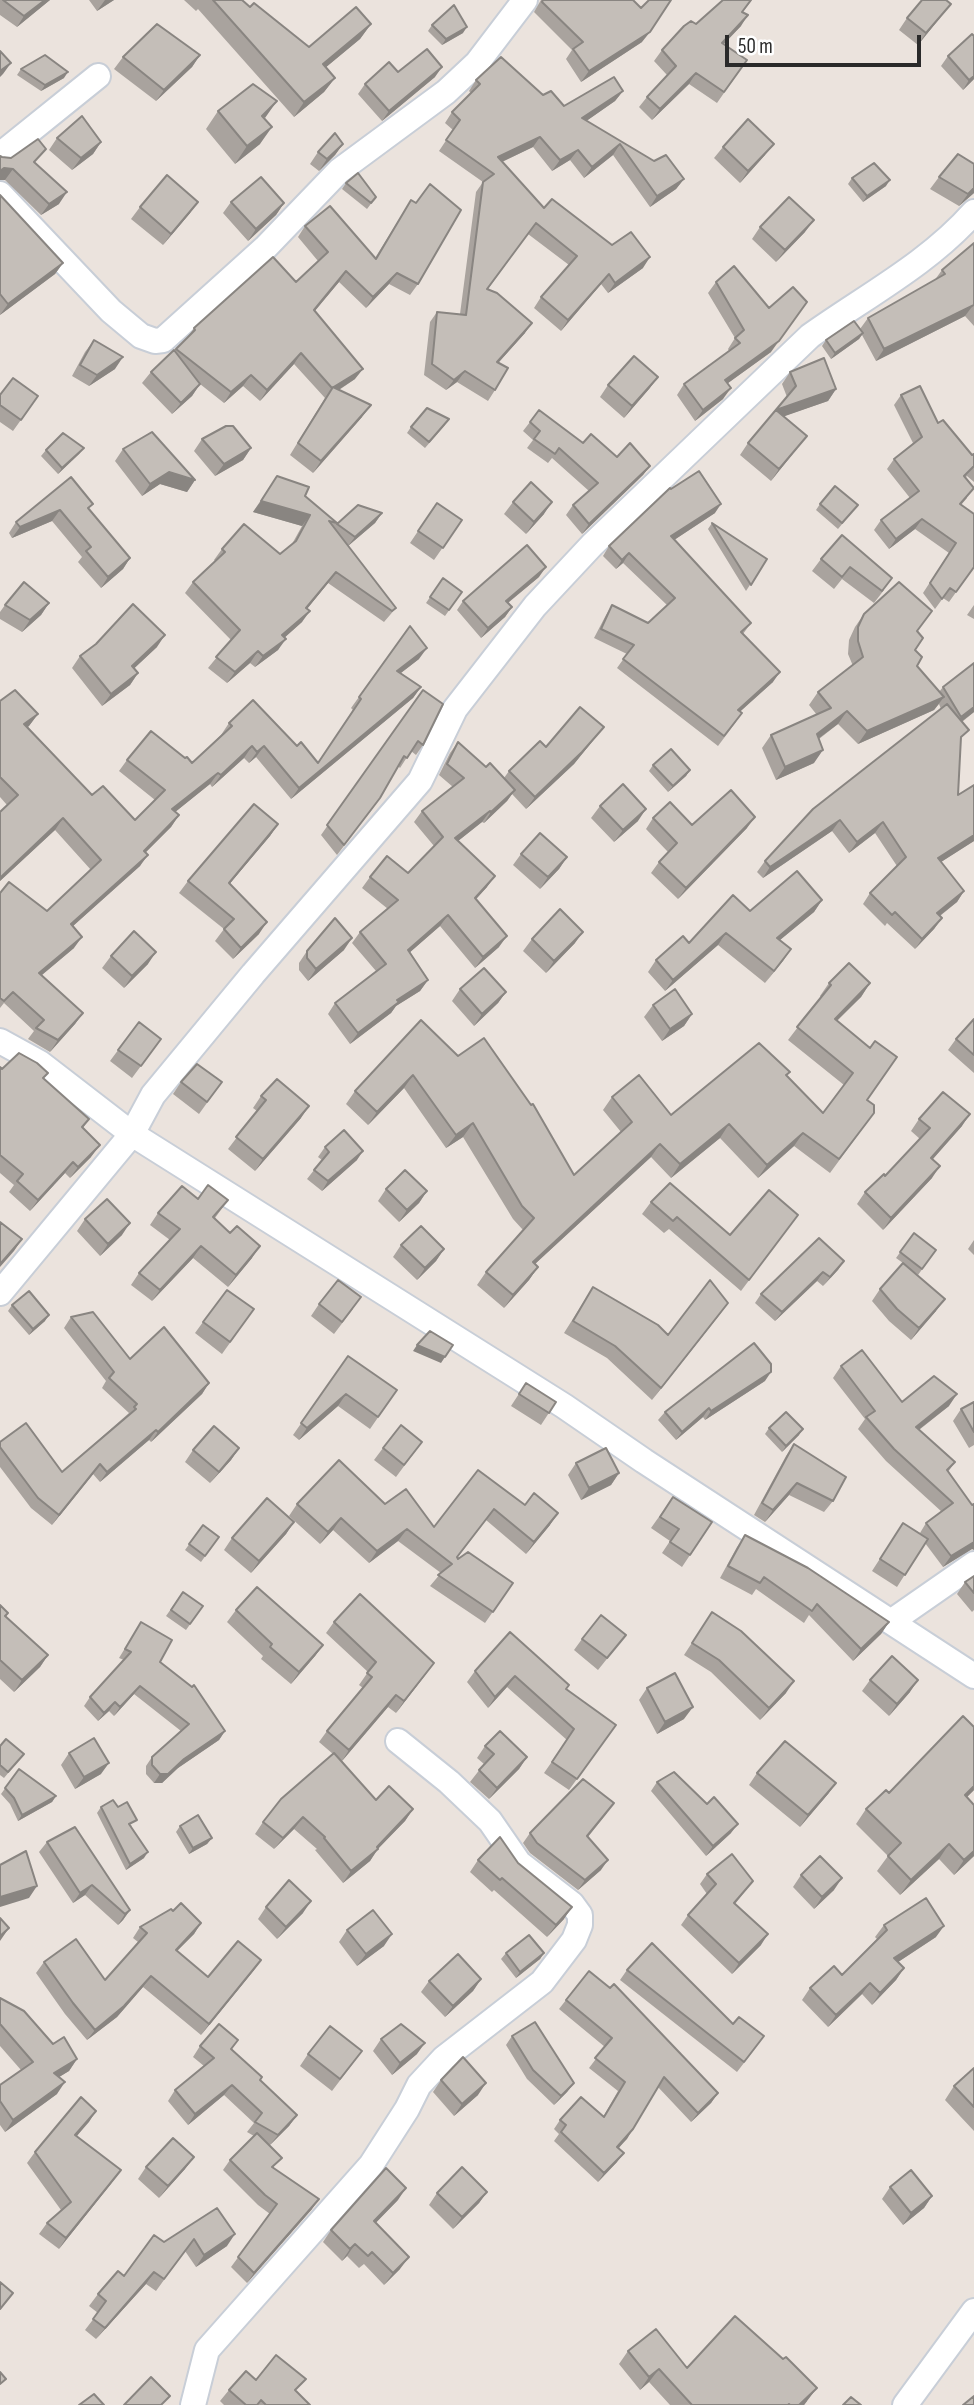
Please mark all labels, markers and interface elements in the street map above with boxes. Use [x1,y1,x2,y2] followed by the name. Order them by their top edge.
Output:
[729,21,925,65] scale bar
[738,34,773,59] text: 50 m

